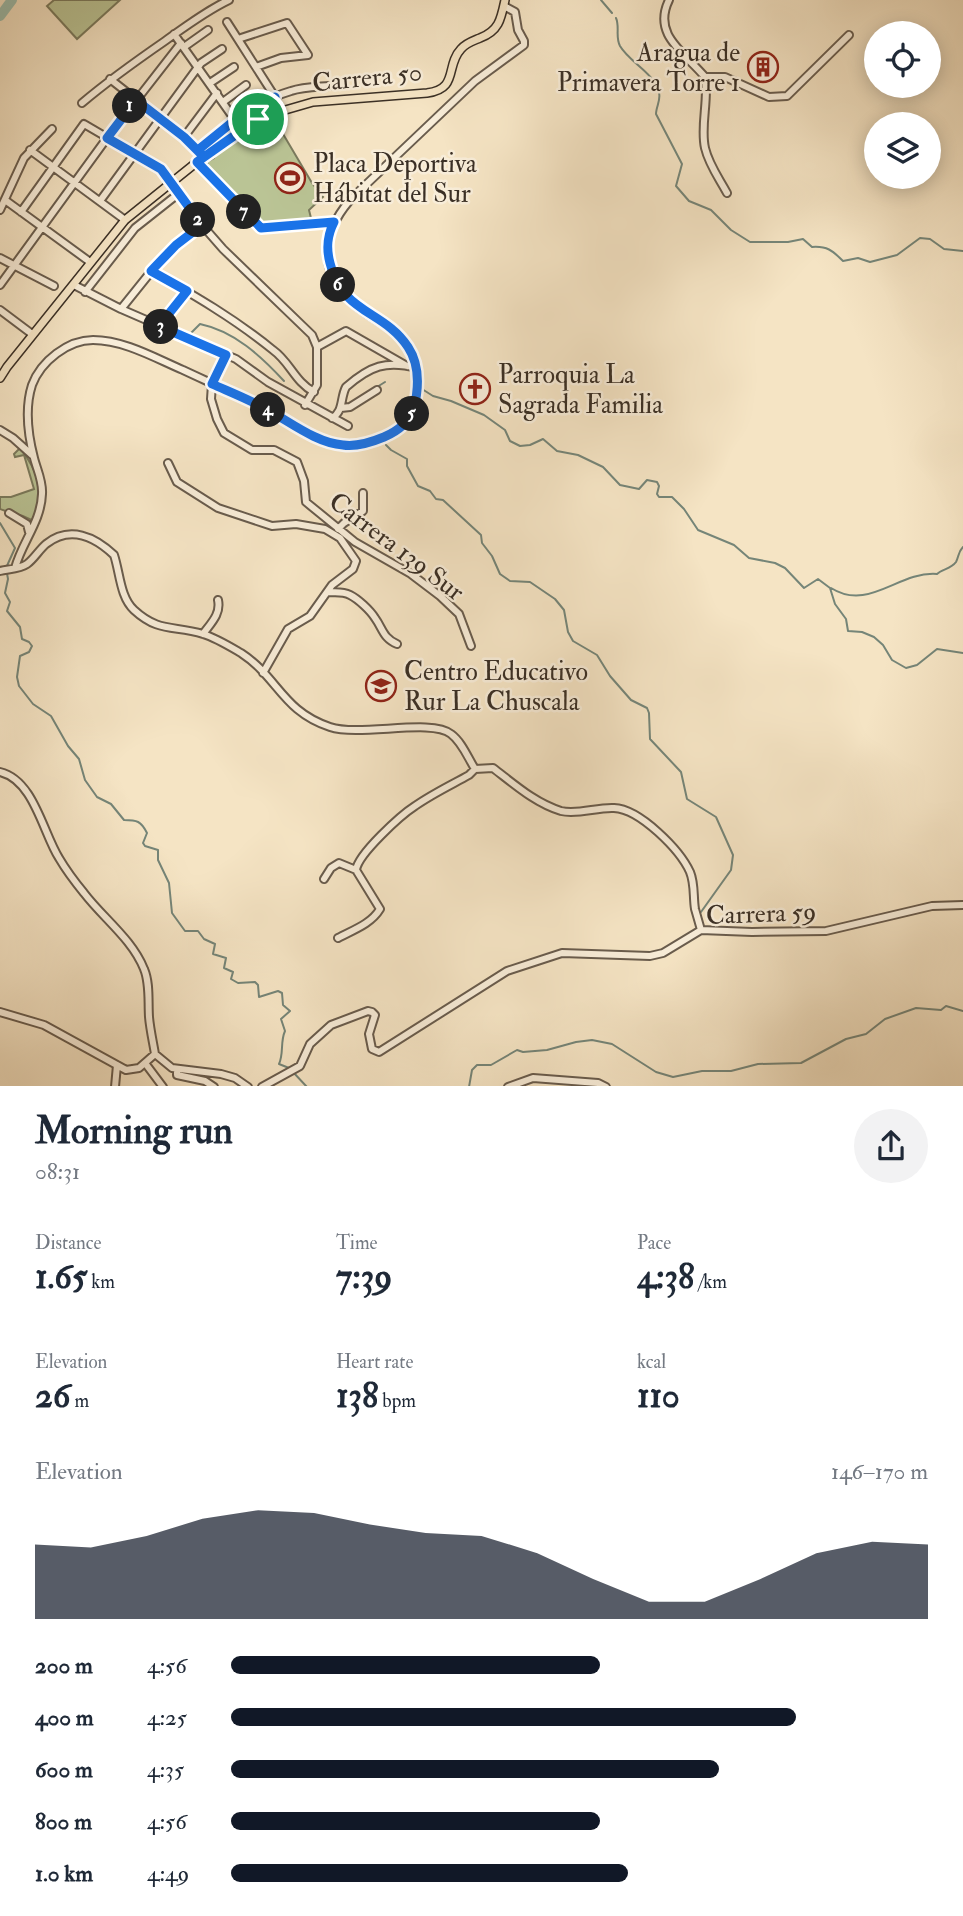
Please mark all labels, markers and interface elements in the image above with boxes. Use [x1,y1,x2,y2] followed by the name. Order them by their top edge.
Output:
[864,21,941,189] map controls
[864,21,941,98] button: locate
[557,37,740,99] place label: Aragua de Primavera Torre 1
[746,50,780,84] building icon: Aragua de Primavera Torre 1
[311,56,424,100] street label: Carrera 50
[113,88,148,124] pin: 1
[228,89,288,149] pin
[126,93,133,117] text: 1
[239,100,277,138] icon: arrive
[864,112,941,189] button: layers
[313,148,477,210] place label: Placa Deportiva Hábitat del Sur
[273,161,307,195] sports icon: Placa Deportiva Hábitat del Sur
[226,194,262,230] pin: 7
[239,199,248,223] text: 7
[180,202,216,238] pin: 2
[193,207,202,231] text: 2
[320,268,356,302] pin: 6
[333,272,342,296] text: 6
[144,310,178,344] pin: 3
[157,314,164,338] text: 3
[498,359,663,421] place label: Parroquia La Sagrada Familia
[458,372,492,406] church icon: Parroquia La Sagrada Familia
[250,392,286,428] pin: 4
[394,396,430,432] pin: 5
[262,397,273,421] text: 4
[407,401,416,425] text: 5
[322,486,471,608] street label: Carrera 139 Sur
[404,656,588,718] place label: Centro Educativo Rur La Chuscala
[364,669,398,703] school or university icon: Centro Educativo Rur La Chuscala
[705,896,817,932] street label: Carrera 59
[35,1107,233,1155] text: Morning run
[854,1109,928,1183] button: share
[35,1157,80,1186] text: 08:31
[35,1231,101,1255] text: Distance
[336,1231,378,1255] text: Time
[637,1231,671,1255] text: Pace
[35,1255,87,1299] text: 1.65
[336,1255,392,1299] text: 7:39
[637,1255,694,1299] text: 4:38
[87,1270,115,1294] text: km
[694,1270,727,1294] text: /km
[35,1350,107,1374] text: Elevation
[336,1350,413,1374] text: Heart rate
[637,1350,666,1374] text: kcal
[35,1374,70,1418] text: 26
[336,1374,378,1418] text: 138
[637,1374,680,1418] text: 110
[70,1389,89,1413] text: m
[378,1389,416,1413] text: bpm
[35,1457,123,1486] text: Elevation
[831,1457,928,1486] text: 146–170 m
[35,1651,93,1680] text: 200 m
[147,1651,187,1680] text: 4:56
[35,1703,94,1732] text: 400 m
[147,1703,187,1732] text: 4:25
[35,1755,93,1784] text: 600 m
[147,1755,184,1784] text: 4:35
[35,1807,92,1836] text: 800 m
[147,1807,187,1836] text: 4:56
[35,1859,93,1888] text: 1.0 km
[147,1859,189,1888] text: 4:49

